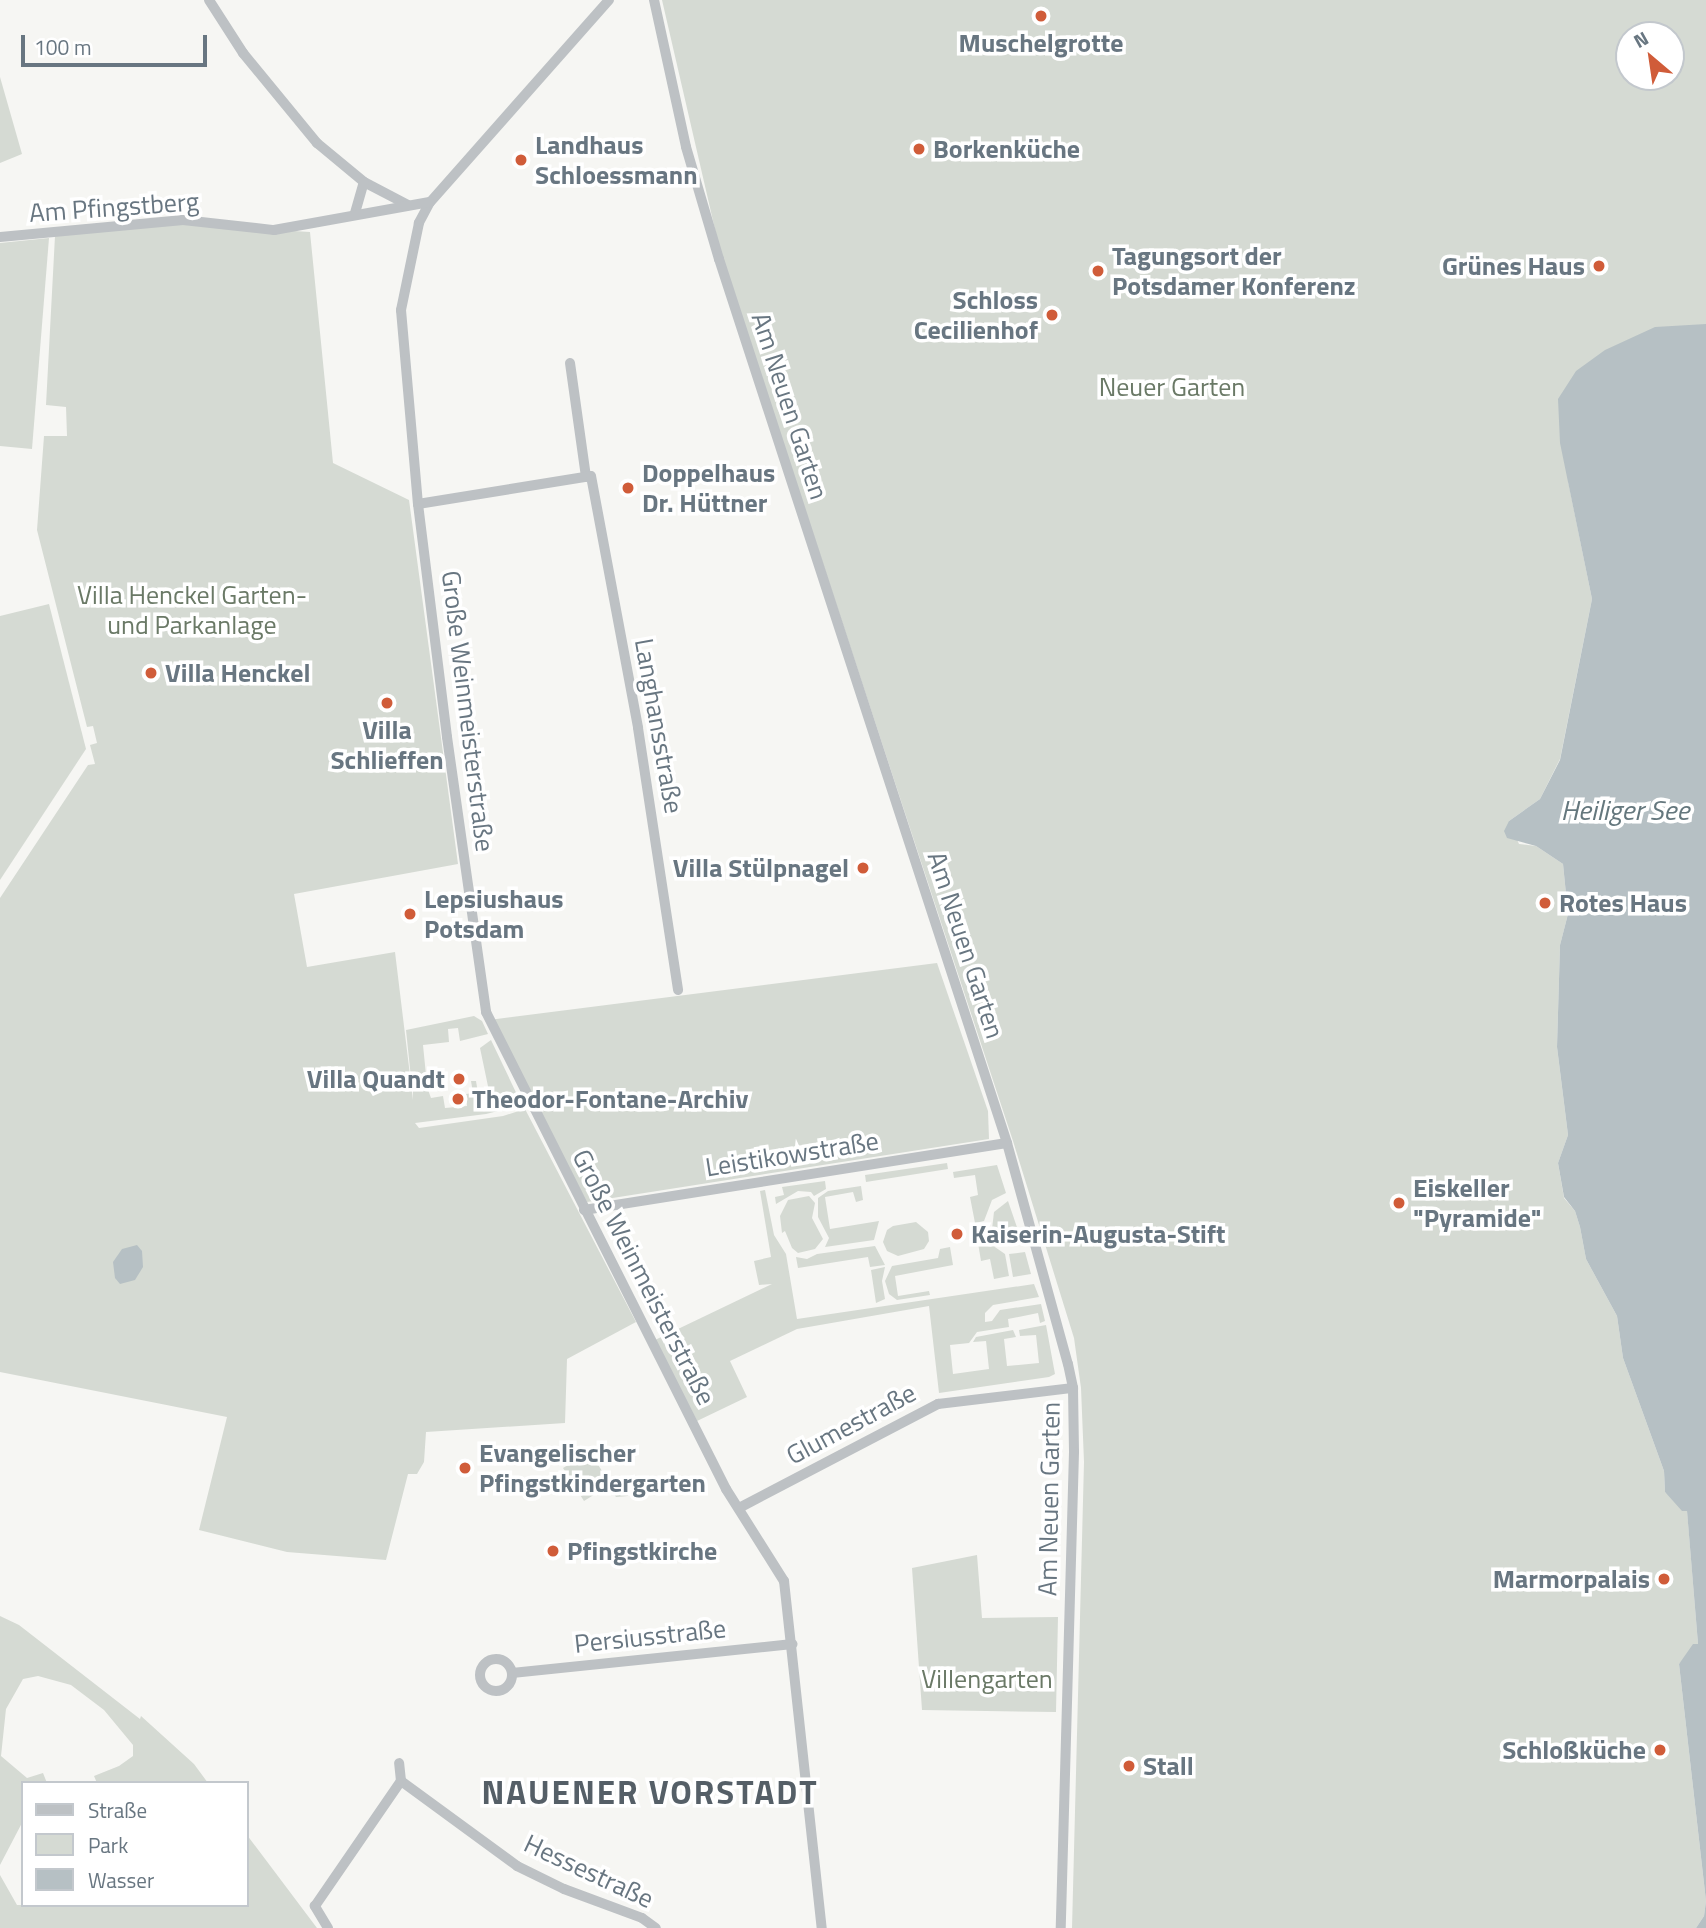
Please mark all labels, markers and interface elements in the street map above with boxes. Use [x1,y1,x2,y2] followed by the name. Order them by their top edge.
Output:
[1033,8,1049,24] marker: Muschelgrotte
[24,21,210,65] scale bar
[1615,21,1685,91] north arrow
[1628,23,1653,55] text: N
[959,27,1123,59] place label: Muschelgrotte
[34,31,91,63] text: 100 m
[535,129,698,190] place label: Landhaus Schloessmann
[933,133,1080,165] place label: Borkenküche
[911,141,927,157] marker: Borkenküche
[513,152,529,168] marker: Landhaus Schloessmann
[28,186,200,228] street label: Am Pfingstberg
[1112,240,1356,302] place label: Tagungsort der Potsdamer Konferenz
[1442,250,1585,282] place label: Grünes Haus
[1591,258,1607,274] marker: Grünes Haus
[1090,263,1106,279] marker: Tagungsort der Potsdamer Konferenz
[914,284,1038,346] place label: Schloss Cecilienhof
[1044,307,1060,323] marker: Schloss Cecilienhof
[745,309,835,503] street label: Am Neuen Garten
[1099,371,1245,403] park label: Neuer Garten
[642,457,775,518] place label: Doppelhaus Dr. Hüttner
[620,480,636,496] marker: Doppelhaus Dr. Hüttner
[435,569,501,853] street label: Große Weinmeisterstraße
[77,579,307,640] park label: Villa Henckel Garten- und Parkanlage
[628,636,690,816] street label: Langhansstraße
[165,657,311,689] place label: Villa Henckel
[143,665,159,681] marker: Villa Henckel
[379,695,395,711] marker: Villa Schlieffen
[330,714,444,776] place label: Villa Schlieffen
[1561,793,1689,827] water label: Heiliger See
[921,848,1011,1042] street label: Am Neuen Garten
[673,852,849,884] place label: Villa Stülpnagel
[855,860,871,876] marker: Villa Stülpnagel
[424,883,564,944] place label: Lepsiushaus Potsdam
[1559,887,1687,919] place label: Rotes Haus
[1537,895,1553,911] marker: Rotes Haus
[402,906,418,922] marker: Lepsiushaus Potsdam
[307,1063,445,1095] place label: Villa Quandt
[451,1071,467,1087] marker: Villa Quandt
[472,1083,748,1115] place label: Theodor-Fontane-Archiv
[450,1091,466,1107] marker: Theodor-Fontane-Archiv
[703,1125,881,1183] street label: Leistikowstraße
[566,1144,722,1410] street label: Große Weinmeisterstraße
[1413,1172,1541,1234] place label: Eiskeller "Pyramide"
[1391,1195,1407,1211] marker: Eiskeller "Pyramide"
[971,1218,1226,1250] place label: Kaiserin-Augusta-Stift
[949,1226,965,1242] marker: Kaiserin-Augusta-Stift
[781,1377,921,1471] street label: Glumestraße
[1032,1402,1066,1596] street label: Am Neuen Garten
[479,1437,706,1498] place label: Evangelischer Pfingstkindergarten
[457,1460,473,1476] marker: Evangelischer Pfingstkindergarten
[567,1535,717,1567] place label: Pfingstkirche
[545,1543,561,1559] marker: Pfingstkirche
[1493,1563,1650,1595] place label: Marmorpalais
[1656,1571,1672,1587] marker: Marmorpalais
[573,1613,727,1659] street label: Persiusstraße
[921,1663,1053,1695] park label: Villengarten
[1502,1734,1646,1766] place label: Schloßküche
[1652,1742,1668,1758] marker: Schloßküche
[1143,1750,1194,1782] place label: Stall
[1121,1758,1137,1774] marker: Stall
[483,1773,817,1813] district label: NAUENER VORSTADT
[21,1781,248,1907] legend
[88,1794,147,1826] text: Straße
[519,1827,659,1915] street label: Hessestraße
[88,1829,128,1861] text: Park
[88,1864,154,1896] text: Wasser

